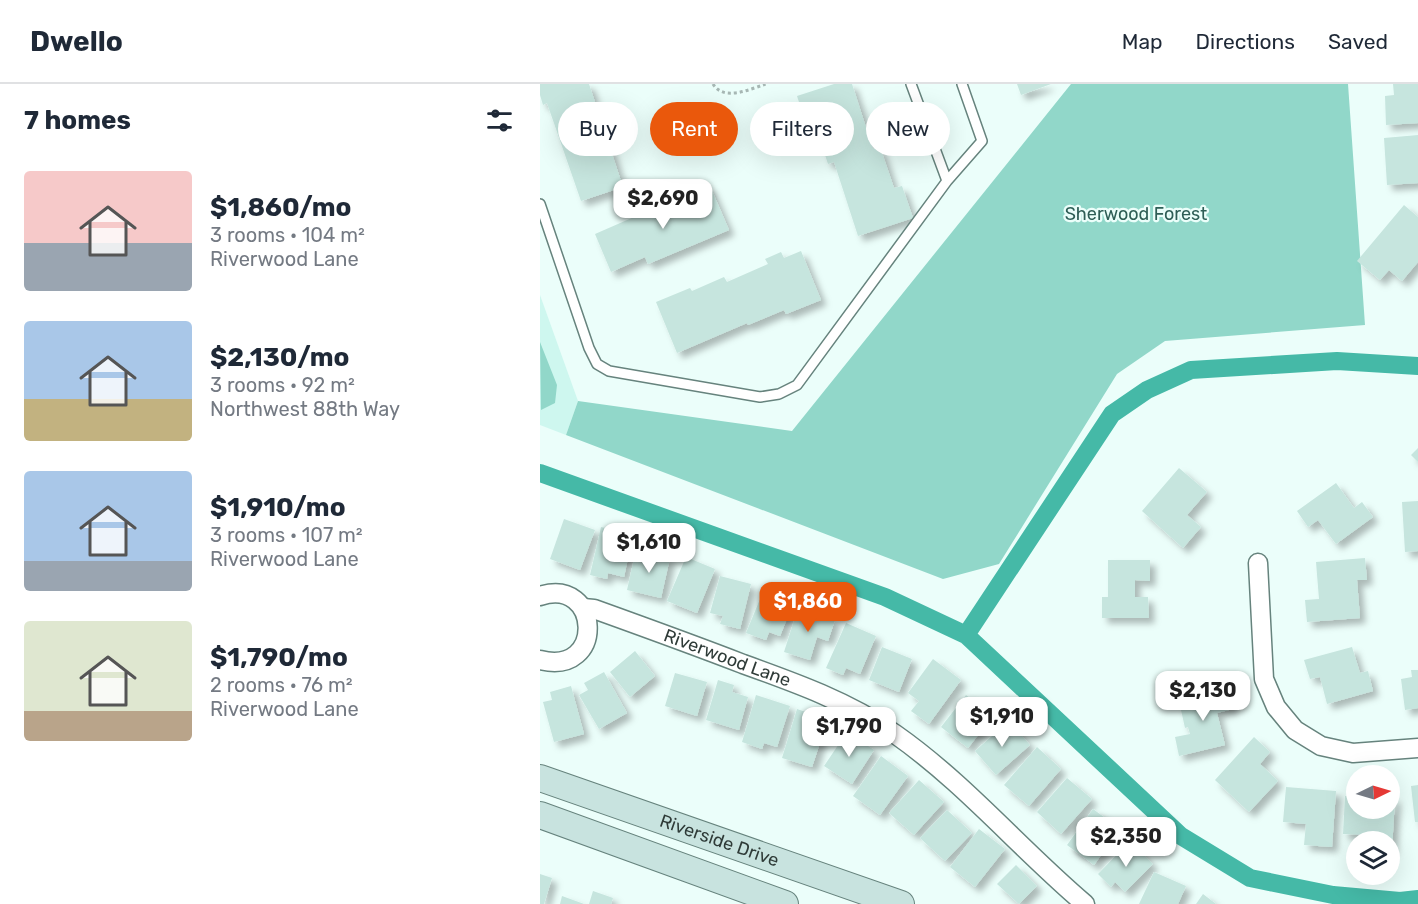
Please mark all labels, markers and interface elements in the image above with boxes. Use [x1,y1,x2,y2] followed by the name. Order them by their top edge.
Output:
[30,25,123,58] text: Dwello
[1122,29,1163,54] text: Map
[1196,29,1295,54] text: Directions
[1328,29,1388,54] text: Saved
[558,102,638,156] chip: Buy
[650,102,738,156] chip: Rent
[750,102,854,156] chip: Filters
[866,102,950,156] chip: New
[483,104,516,137] icon: filters
[24,105,131,136] text: 7 homes
[614,179,712,230] pin: $2,690
[627,186,699,210] text: $2,690
[210,192,351,223] text: $1,860/mo
[72,195,144,267] icon: home
[1065,203,1207,225] park label: Sherwood Forest
[210,223,365,247] text: 3 rooms · 104 m²
[210,247,359,271] text: Riverwood Lane
[210,342,349,373] text: $2,130/mo
[72,345,144,417] icon: home
[210,373,355,397] text: 3 rooms · 92 m²
[210,397,400,421] text: Northwest 88th Way
[210,492,346,523] text: $1,910/mo
[72,495,144,567] icon: home
[210,523,363,547] text: 3 rooms · 107 m²
[600,523,698,574] pin: $1,610
[617,530,681,554] text: $1,610
[210,547,359,571] text: Riverwood Lane
[759,582,857,633] pin: $1,860
[774,589,842,613] text: $1,860
[661,624,794,692] street label: Riverwood Lane
[210,642,348,673] text: $1,790/mo
[72,645,144,717] icon: home
[1154,671,1252,722] pin: $2,130
[210,673,353,697] text: 2 rooms · 76 m²
[1169,678,1237,702] text: $2,130
[210,697,359,721] text: Riverwood Lane
[953,697,1051,748] pin: $1,910
[970,704,1034,728] text: $1,910
[800,707,898,758] pin: $1,790
[816,714,882,738] text: $1,790
[1346,765,1400,819] north arrow
[1346,765,1400,885] map controls
[657,810,782,872] street label: Riverside Drive
[1077,817,1175,868] pin: $2,350
[1090,824,1162,848] text: $2,350
[1346,831,1400,885] button: layers

